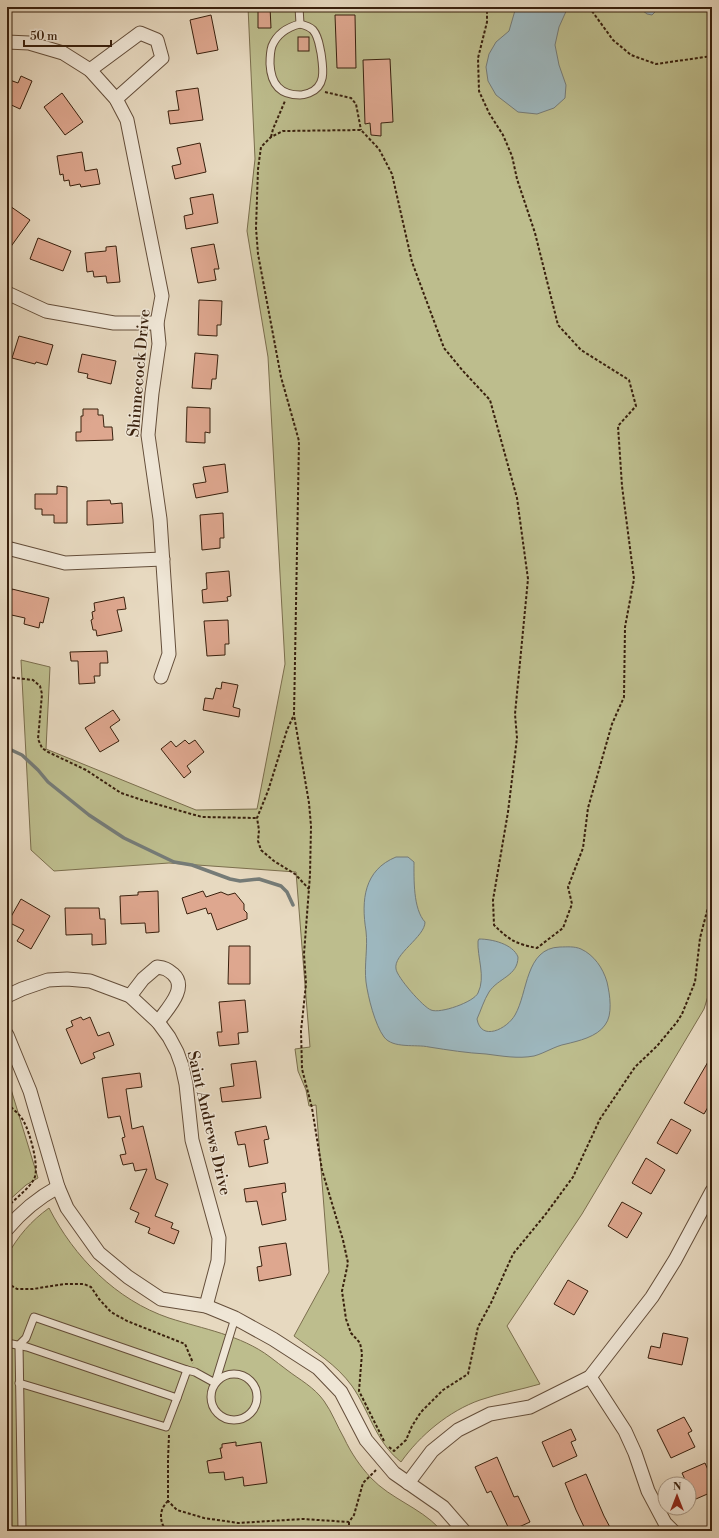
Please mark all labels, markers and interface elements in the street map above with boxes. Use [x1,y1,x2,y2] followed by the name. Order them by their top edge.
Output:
[24,22,111,48] scale bar
[30,29,58,44] text: 50 m
[123,308,155,438] street label: Shinnecock Drive
[183,1049,235,1197] street label: Saint Andrews Drive
[657,1476,697,1516] north arrow
[673,1480,682,1494] text: N

